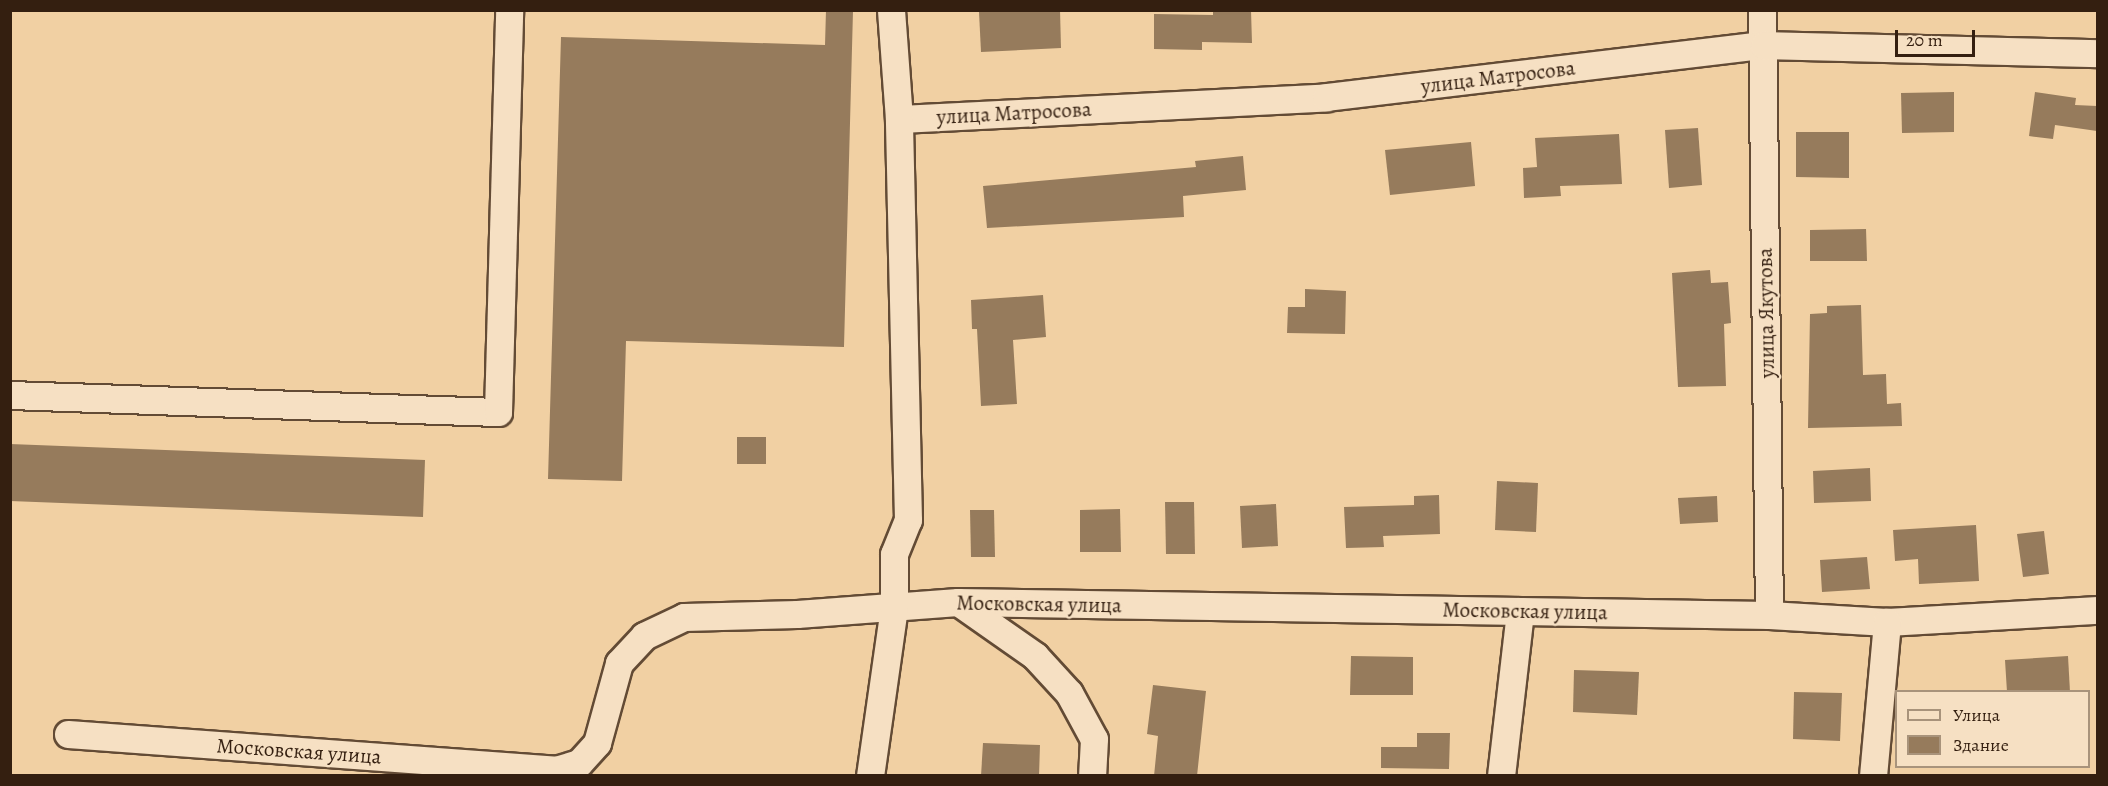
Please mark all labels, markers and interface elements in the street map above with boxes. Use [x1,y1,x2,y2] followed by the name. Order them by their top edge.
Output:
[1898,18,1978,56] scale bar
[1906,28,1943,52] text: 20 m
[1420,55,1576,99] street label: улица Матросова
[936,96,1092,130] street label: улица Матросова
[1752,248,1780,378] street label: улица Якутова
[956,590,1122,618] street label: Московская улица
[1442,597,1608,625] street label: Московская улица
[1895,690,2090,768] legend
[1953,703,2000,727] text: Улица
[216,733,382,769] street label: Московская улица
[1953,733,2009,757] text: Здание

